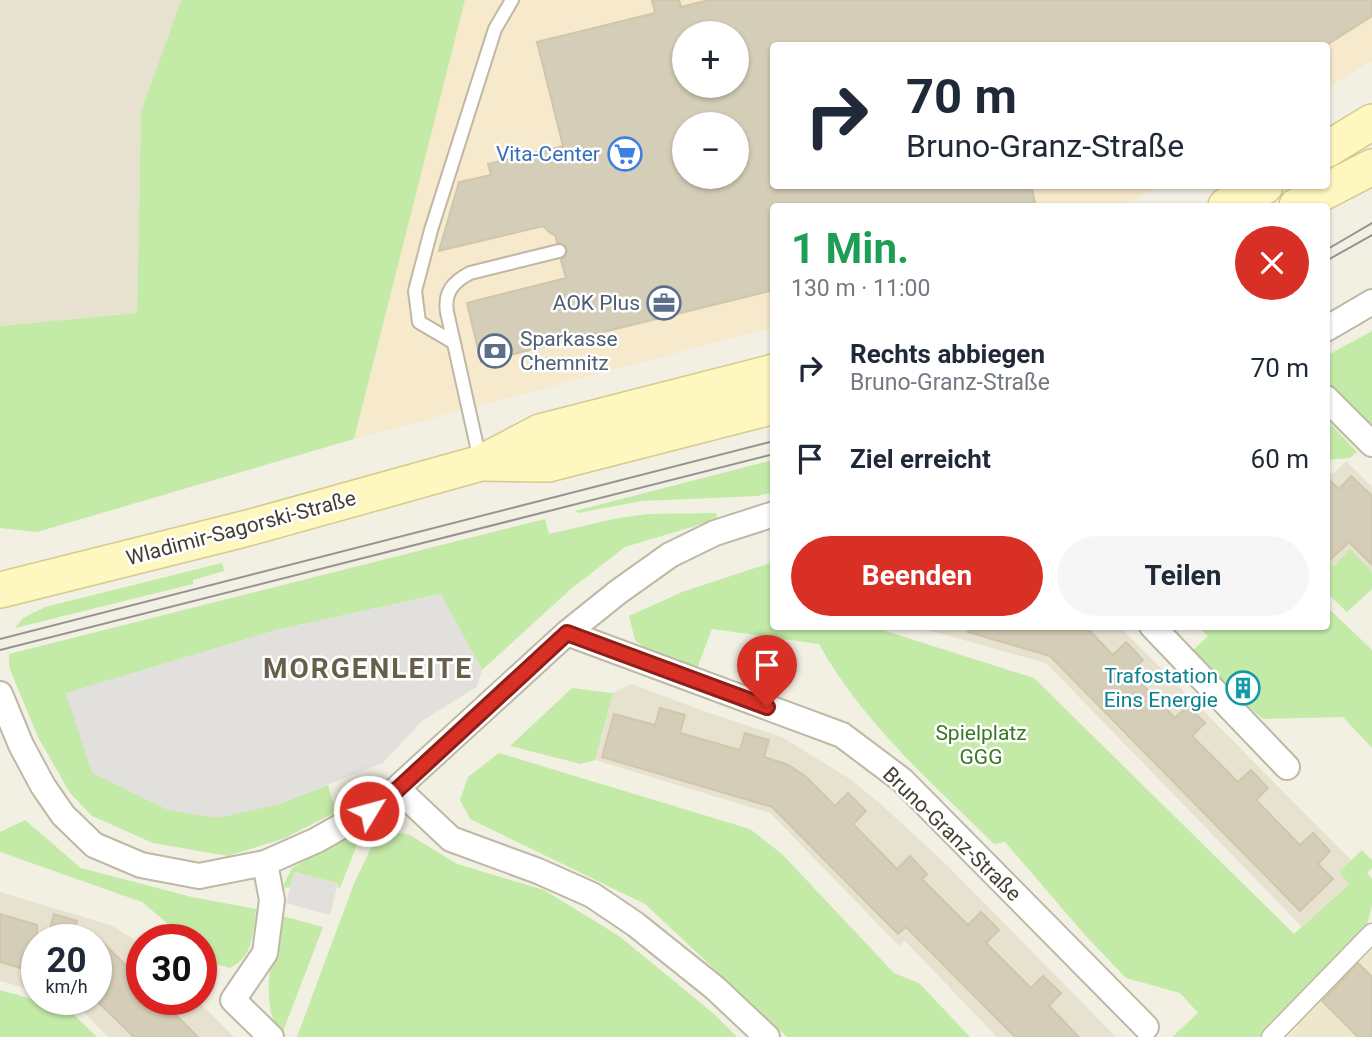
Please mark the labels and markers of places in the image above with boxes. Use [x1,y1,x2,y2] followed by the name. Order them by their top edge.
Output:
[606,135,644,173] supermarket icon: Vita-Center
[496,142,600,166] place label: Vita-Center
[645,284,683,322] office icon: AOK Plus
[553,291,640,315] place label: AOK Plus
[520,327,618,375] place label: Sparkasse Chemnitz
[476,332,514,370] bank icon: Sparkasse Chemnitz
[737,635,797,707] pin
[1104,664,1218,712] place label: Trafostation Eins Energie
[1224,669,1262,707] building icon: Trafostation Eins Energie

